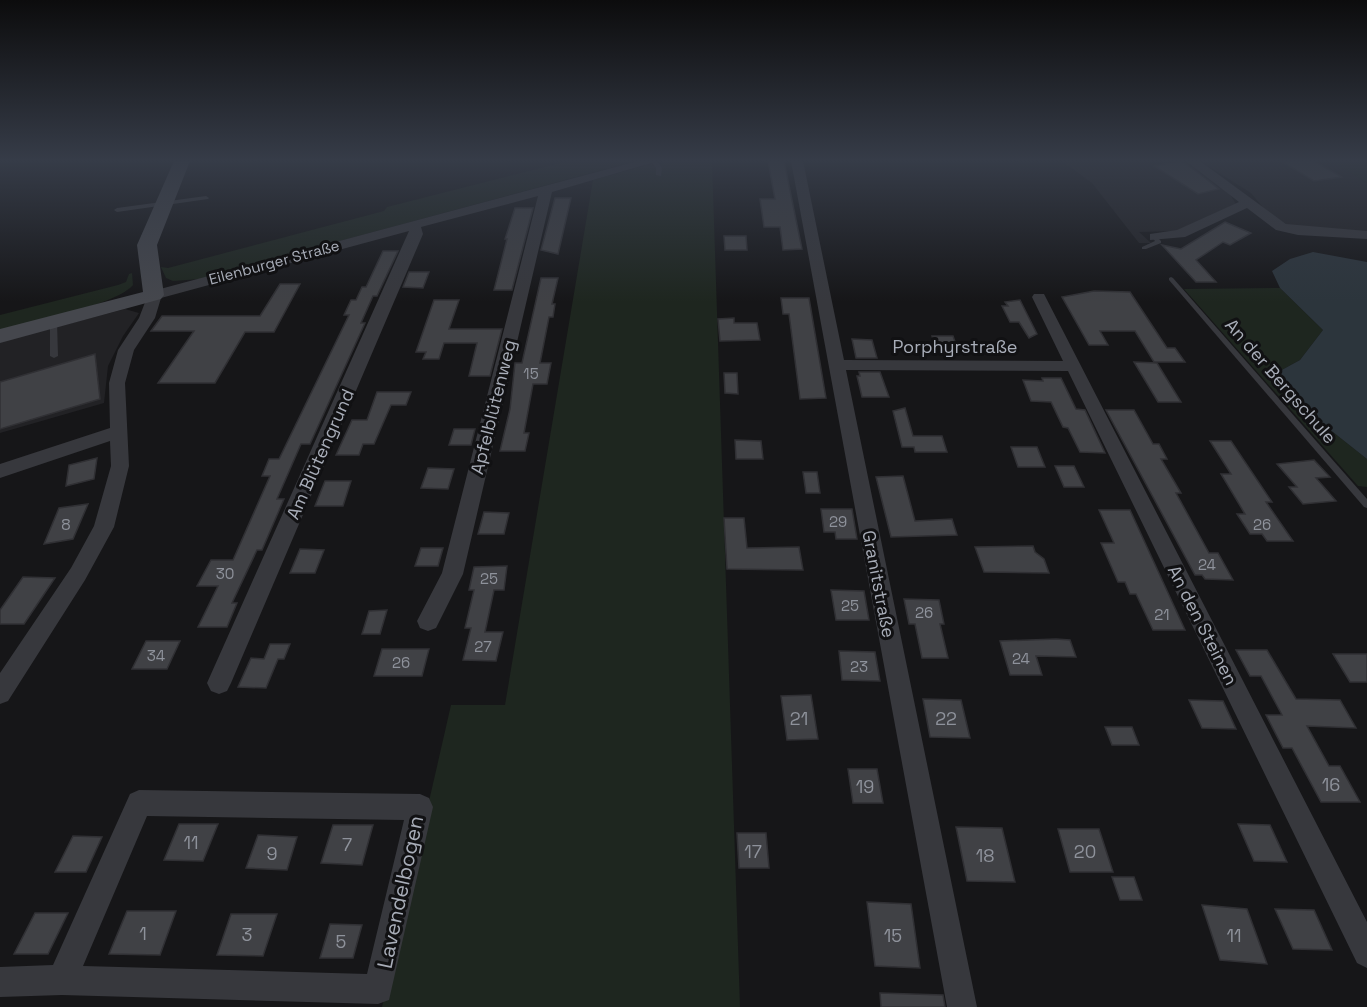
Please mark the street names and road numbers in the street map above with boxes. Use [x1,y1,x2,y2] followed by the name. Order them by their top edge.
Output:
[207,235,342,289] street label: Eilenburger Straße
[1220,314,1342,448] street label: An der Bergschule
[893,335,1017,358] street label: Porphyrstraße
[465,337,521,477] street label: Apfelblütenweg
[281,385,359,523] street label: Am Blütengrund
[857,528,901,640] street label: Granitstraße
[1163,561,1243,689] street label: An den Steinen
[371,813,429,971] street label: Lavendelbogen

